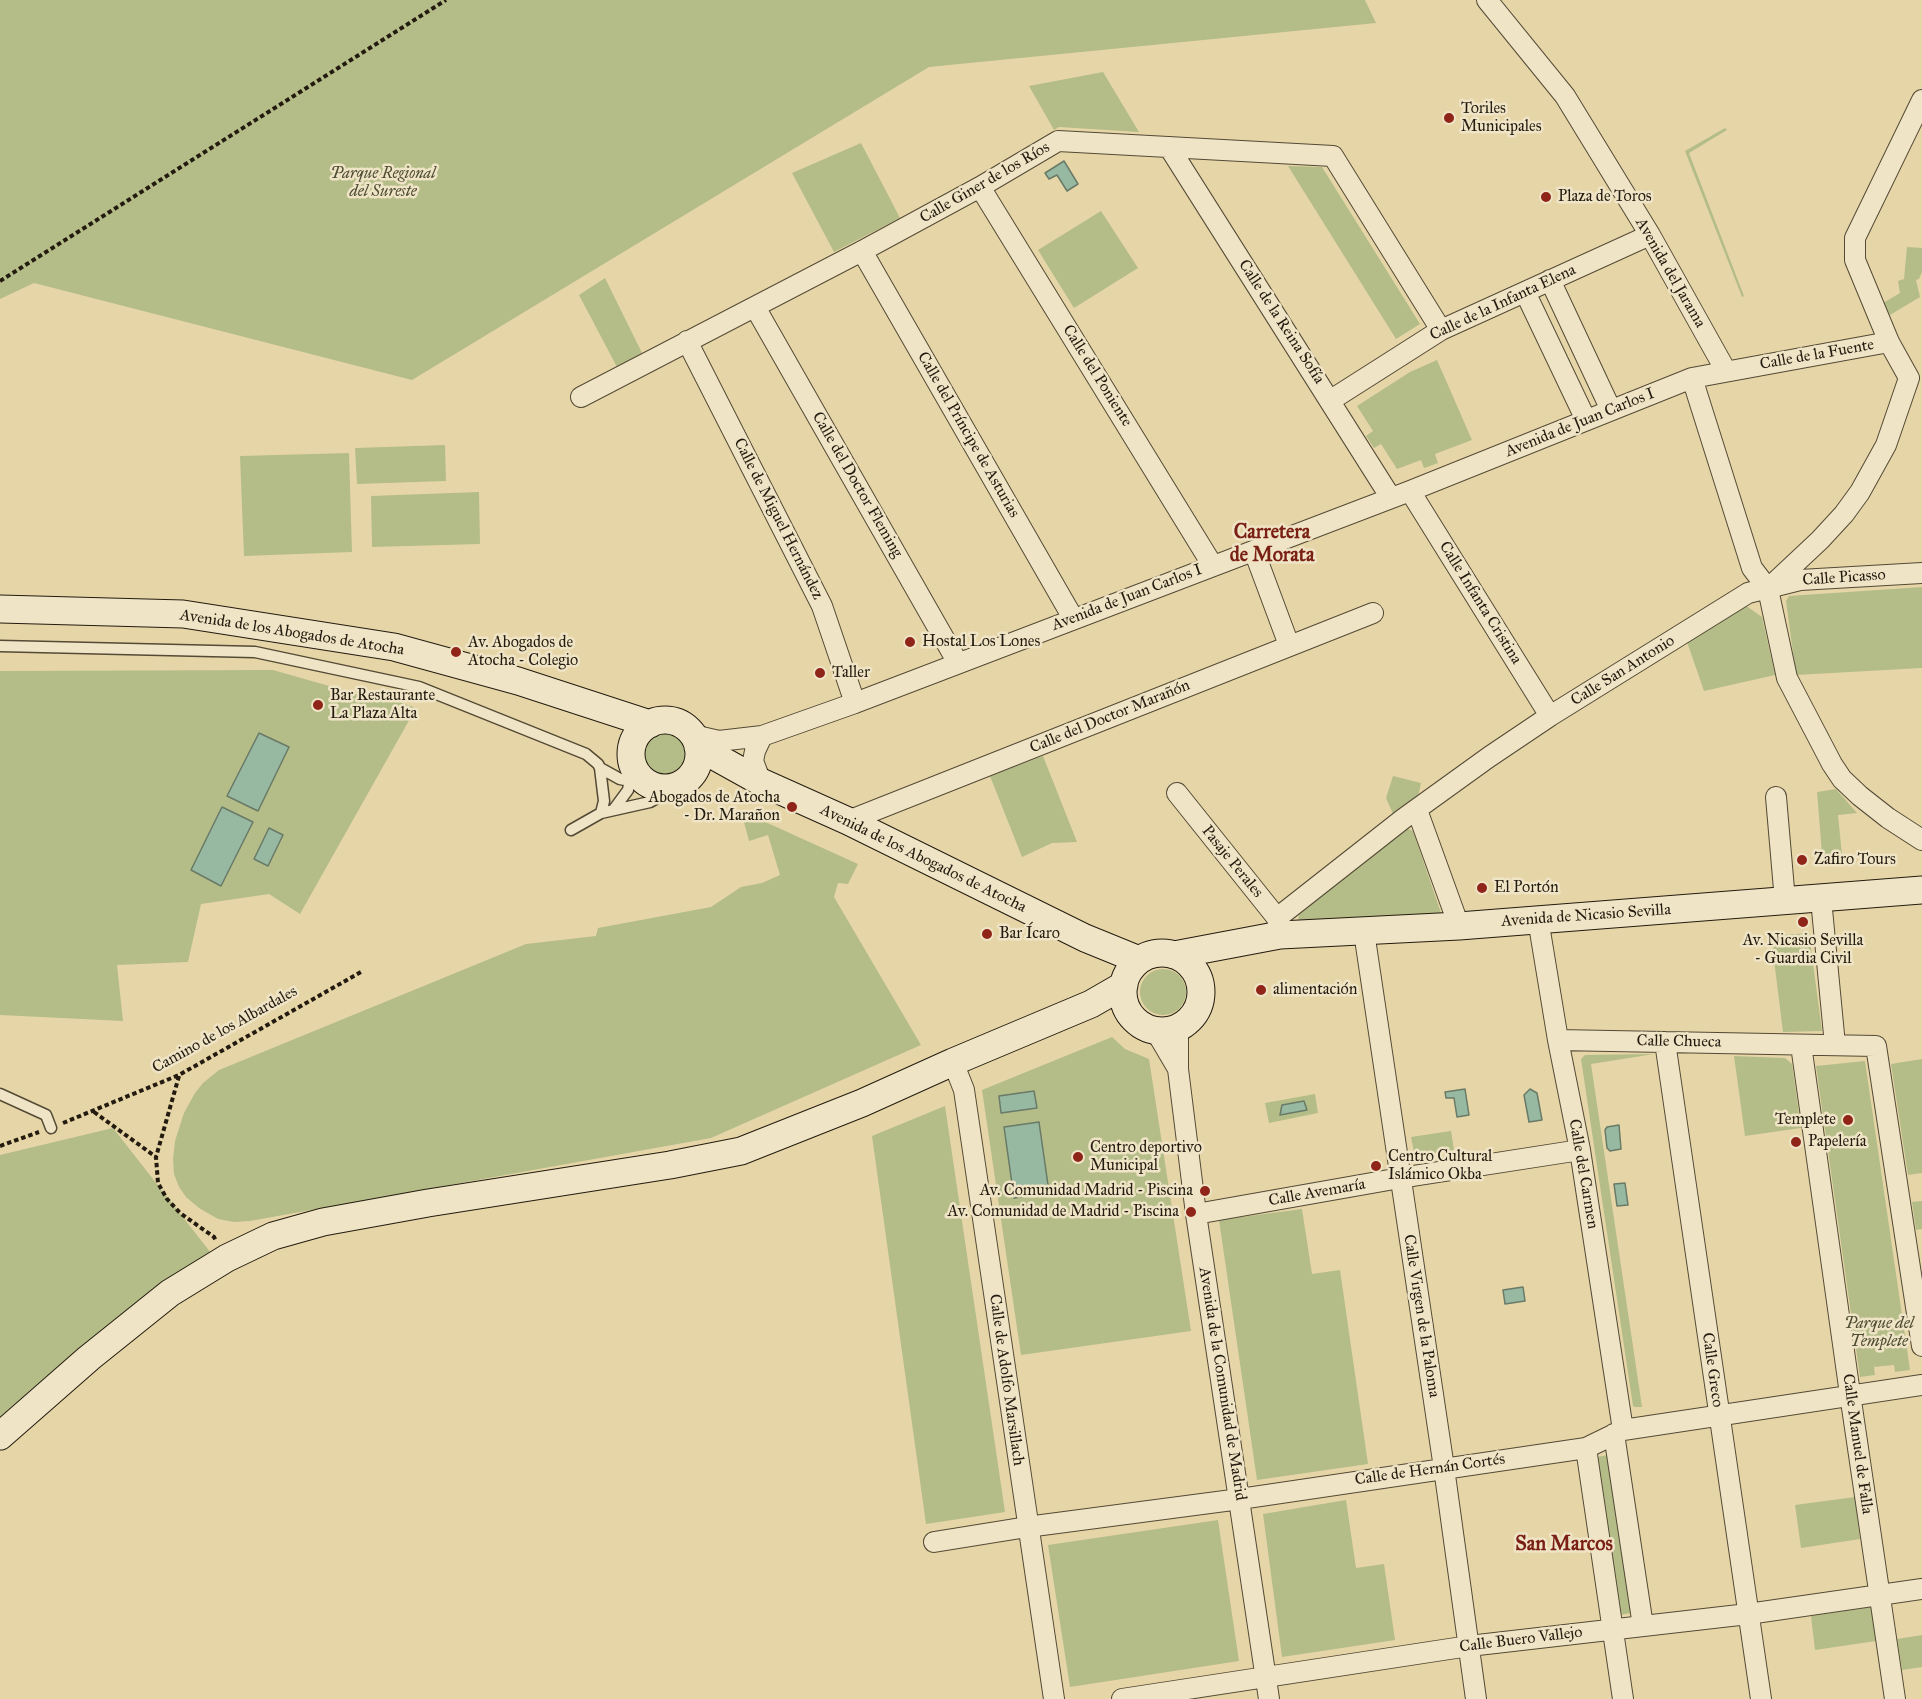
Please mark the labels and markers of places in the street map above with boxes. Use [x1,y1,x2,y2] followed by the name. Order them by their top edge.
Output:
[1461,99,1542,137] place label: Toriles Municipales
[1442,111,1456,125] marker: Toriles Municipales
[1558,187,1652,207] place label: Plaza de Toros
[1539,190,1553,204] marker: Plaza de Toros
[922,632,1040,652] place label: Hostal Los Lones
[468,633,578,671] place label: Av. Abogados de Atocha - Colegio
[903,635,917,649] marker: Hostal Los Lones
[449,645,463,659] marker: Av. Abogados de Atocha - Colegio
[832,663,870,683] place label: Taller
[813,666,827,680] marker: Taller
[330,686,435,724] place label: Bar Restaurante La Plaza Alta
[311,698,325,712] marker: Bar Restaurante La Plaza Alta
[649,788,780,826] place label: Abogados de Atocha - Dr. Marañon
[785,800,799,814] marker: Abogados de Atocha - Dr. Marañon
[1814,850,1896,870] place label: Zafiro Tours
[1795,853,1809,867] marker: Zafiro Tours
[1494,878,1559,898] place label: El Portón
[1475,881,1489,895] marker: El Portón
[1796,915,1810,929] marker: Av. Nicasio Sevilla - Guardia Civil
[999,924,1060,944] place label: Bar Ícaro
[980,927,994,941] marker: Bar Ícaro
[1743,931,1863,969] place label: Av. Nicasio Sevilla - Guardia Civil
[1273,980,1357,1000] place label: alimentación
[1254,983,1268,997] marker: alimentación
[1775,1110,1836,1130] place label: Templete
[1841,1113,1855,1127] marker: Templete
[1808,1132,1866,1152] place label: Papelería
[1789,1135,1803,1149] marker: Papelería
[1090,1138,1202,1176] place label: Centro deportivo Municipal
[1388,1147,1492,1185] place label: Centro Cultural Islámico Okba
[1071,1150,1085,1164] marker: Centro deportivo Municipal
[1369,1159,1383,1173] marker: Centro Cultural Islámico Okba
[980,1181,1193,1201] place label: Av. Comunidad Madrid - Piscina
[1198,1184,1212,1198] marker: Av. Comunidad Madrid - Piscina
[948,1202,1179,1222] place label: Av. Comunidad de Madrid - Piscina
[1184,1205,1198,1219] marker: Av. Comunidad de Madrid - Piscina

